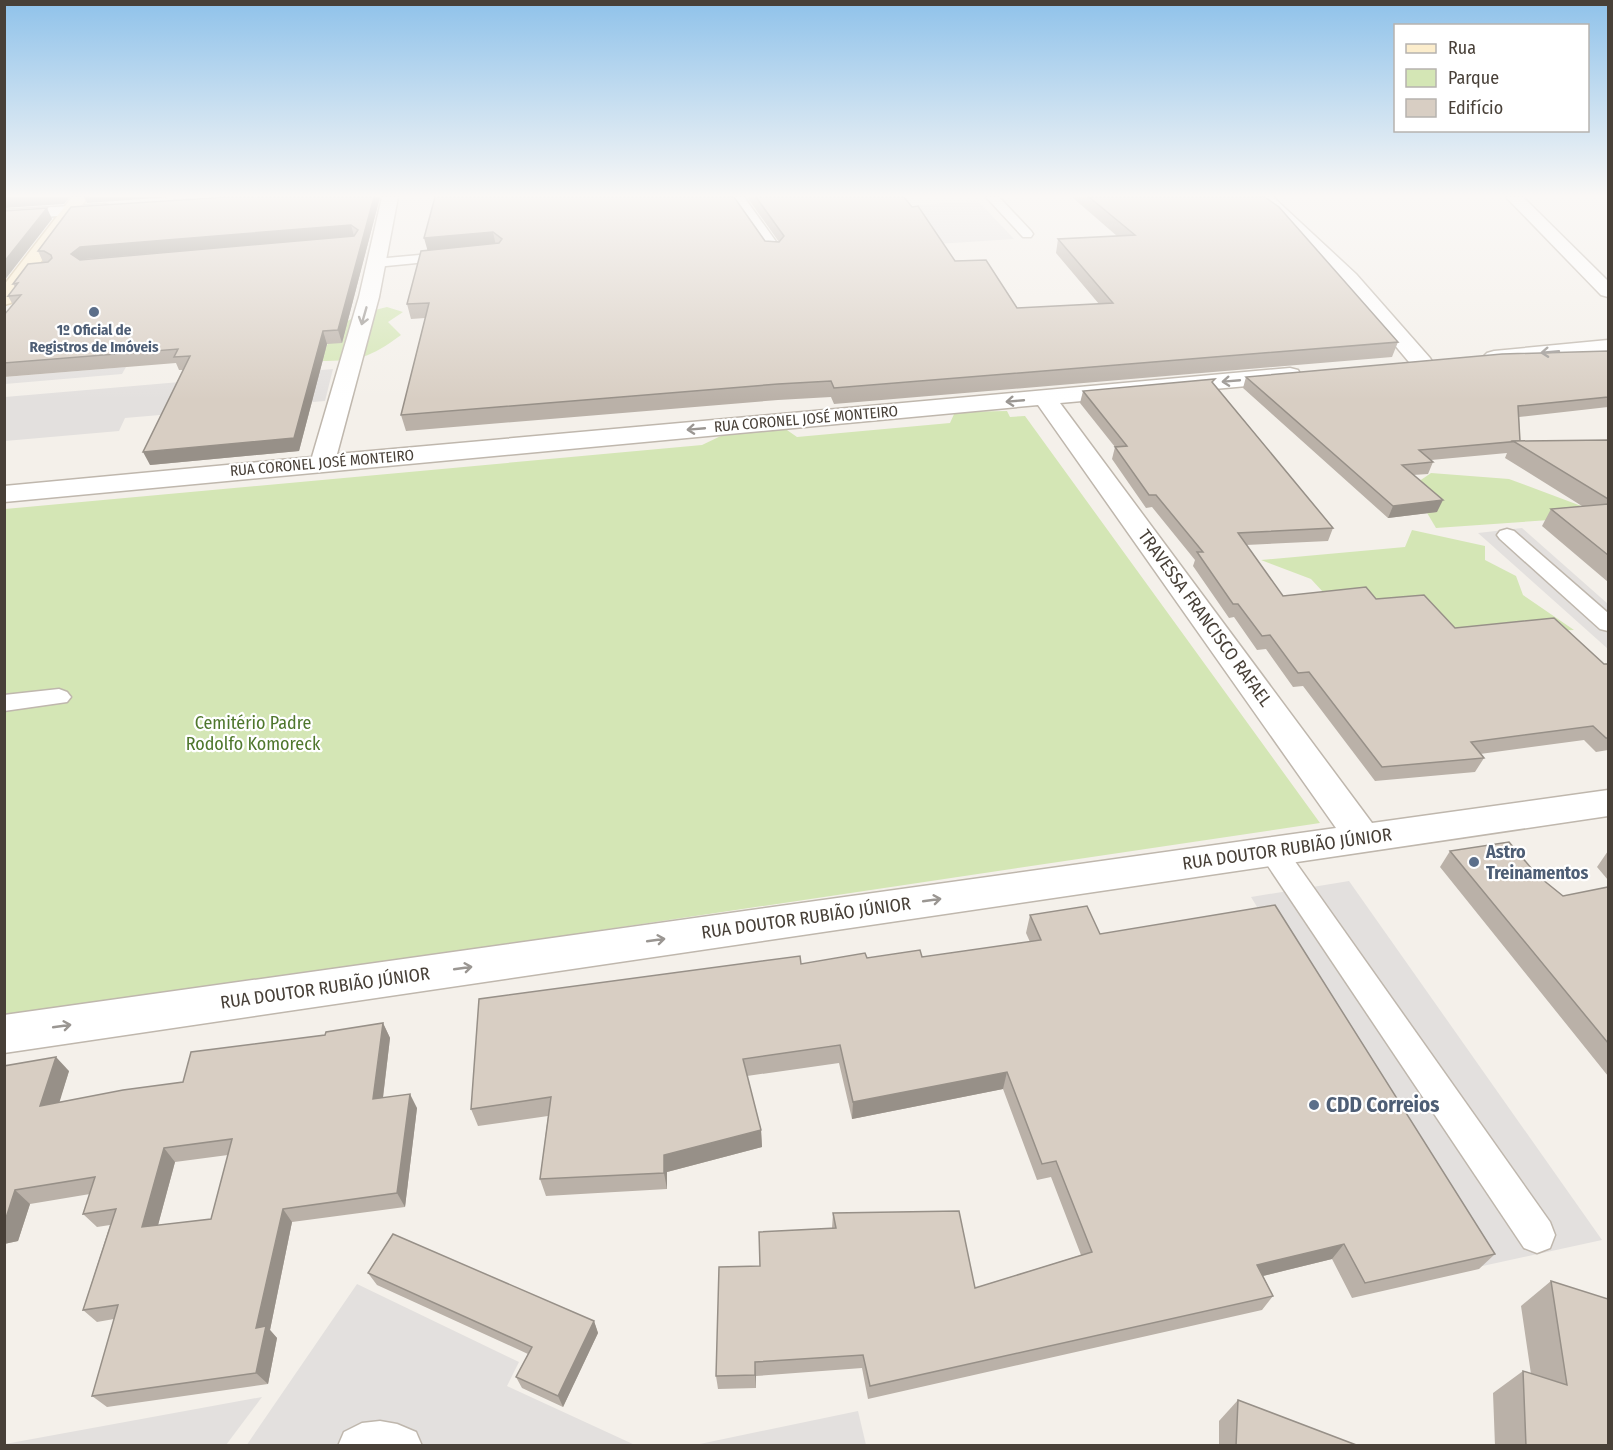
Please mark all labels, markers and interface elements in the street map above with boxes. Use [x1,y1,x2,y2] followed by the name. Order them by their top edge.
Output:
[1394,24,1589,132] legend
[1448,37,1476,59] text: Rua
[1448,67,1499,89] text: Parque
[1448,97,1503,119] text: Edifício
[87,305,101,319] marker: 1º Oficial de Registros de Imóveis
[358,306,369,325] one-way arrow
[29,321,159,356] place label: 1º Oficial de Registros de Imóveis
[1541,347,1561,358] one-way arrow
[1221,376,1241,387] one-way arrow
[1006,395,1026,406] one-way arrow
[713,402,899,436] street label: RUA CORONEL JOSÉ MONTEIRO
[686,424,706,435] one-way arrow
[229,446,415,480] street label: RUA CORONEL JOSÉ MONTEIRO
[1133,525,1277,711] street label: TRAVESSA FRANCISCO RAFAEL
[186,712,321,755] park label: Cemitério Padre Rodolfo Komoreck
[1181,822,1393,875] street label: RUA DOUTOR RUBIÃO JÚNIOR
[1485,841,1588,884] place label: Astro Treinamentos
[1467,855,1481,869] marker: Astro Treinamentos
[700,891,912,944] street label: RUA DOUTOR RUBIÃO JÚNIOR
[922,894,942,905] one-way arrow
[646,934,666,945] one-way arrow
[219,961,431,1014] street label: RUA DOUTOR RUBIÃO JÚNIOR
[453,962,473,973] one-way arrow
[52,1020,72,1031] one-way arrow
[1326,1092,1439,1118] place label: CDD Correios
[1307,1098,1321,1112] marker: CDD Correios

